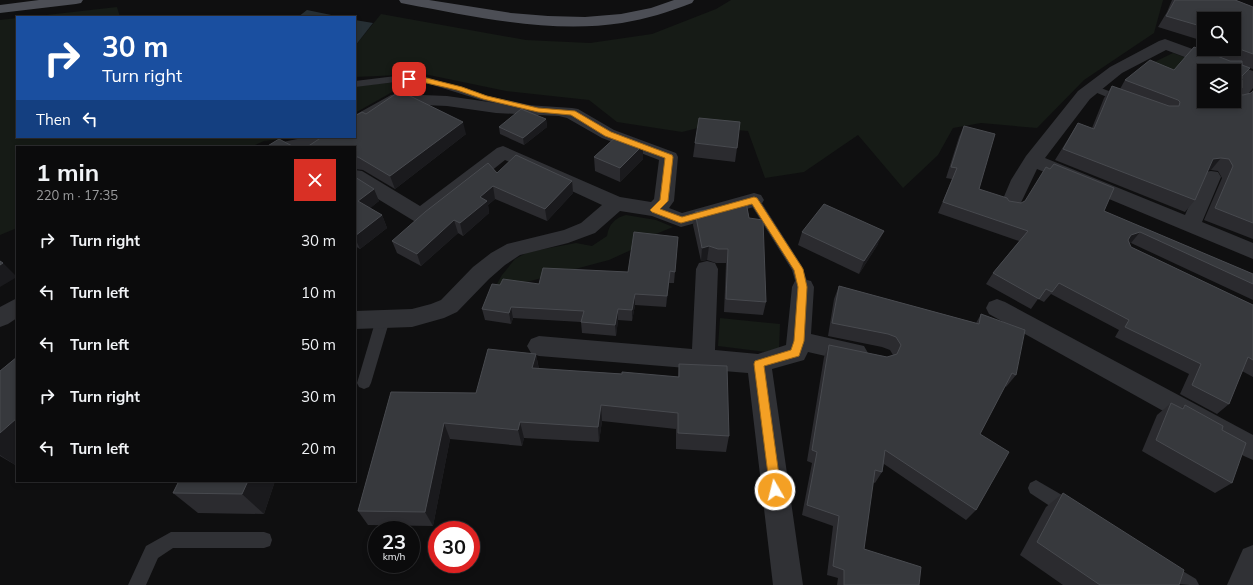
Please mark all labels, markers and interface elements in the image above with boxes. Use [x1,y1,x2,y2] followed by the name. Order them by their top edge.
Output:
[1197,12,1241,108] map controls
[1197,12,1241,56] button: search
[102,29,168,64] text: 30 m
[36,32,88,84] icon: right
[392,62,426,96] pin
[102,64,182,87] text: Turn right
[1197,64,1241,108] button: layers
[398,68,420,90] icon: arrive
[79,108,101,130] icon: left
[36,110,71,129] text: Then
[36,157,99,187] text: 1 min
[294,159,336,201] button: close
[36,187,118,203] text: 220 m · 17:35
[36,229,58,251] icon: right
[70,231,140,250] text: Turn right
[301,231,336,250] text: 30 m
[36,281,58,303] icon: left
[70,283,129,302] text: Turn left
[301,283,336,302] text: 10 m
[36,333,58,355] icon: left
[70,335,129,354] text: Turn left
[301,335,336,354] text: 50 m
[36,385,58,407] icon: right
[70,387,140,406] text: Turn right
[301,387,336,406] text: 30 m
[36,437,58,459] icon: left
[70,439,129,458] text: Turn left
[301,439,336,458] text: 20 m
[754,469,796,511] position arrow
[428,521,480,573] speed limit sign: 30
[382,529,406,554] text: 23
[383,550,405,563] text: km/h

